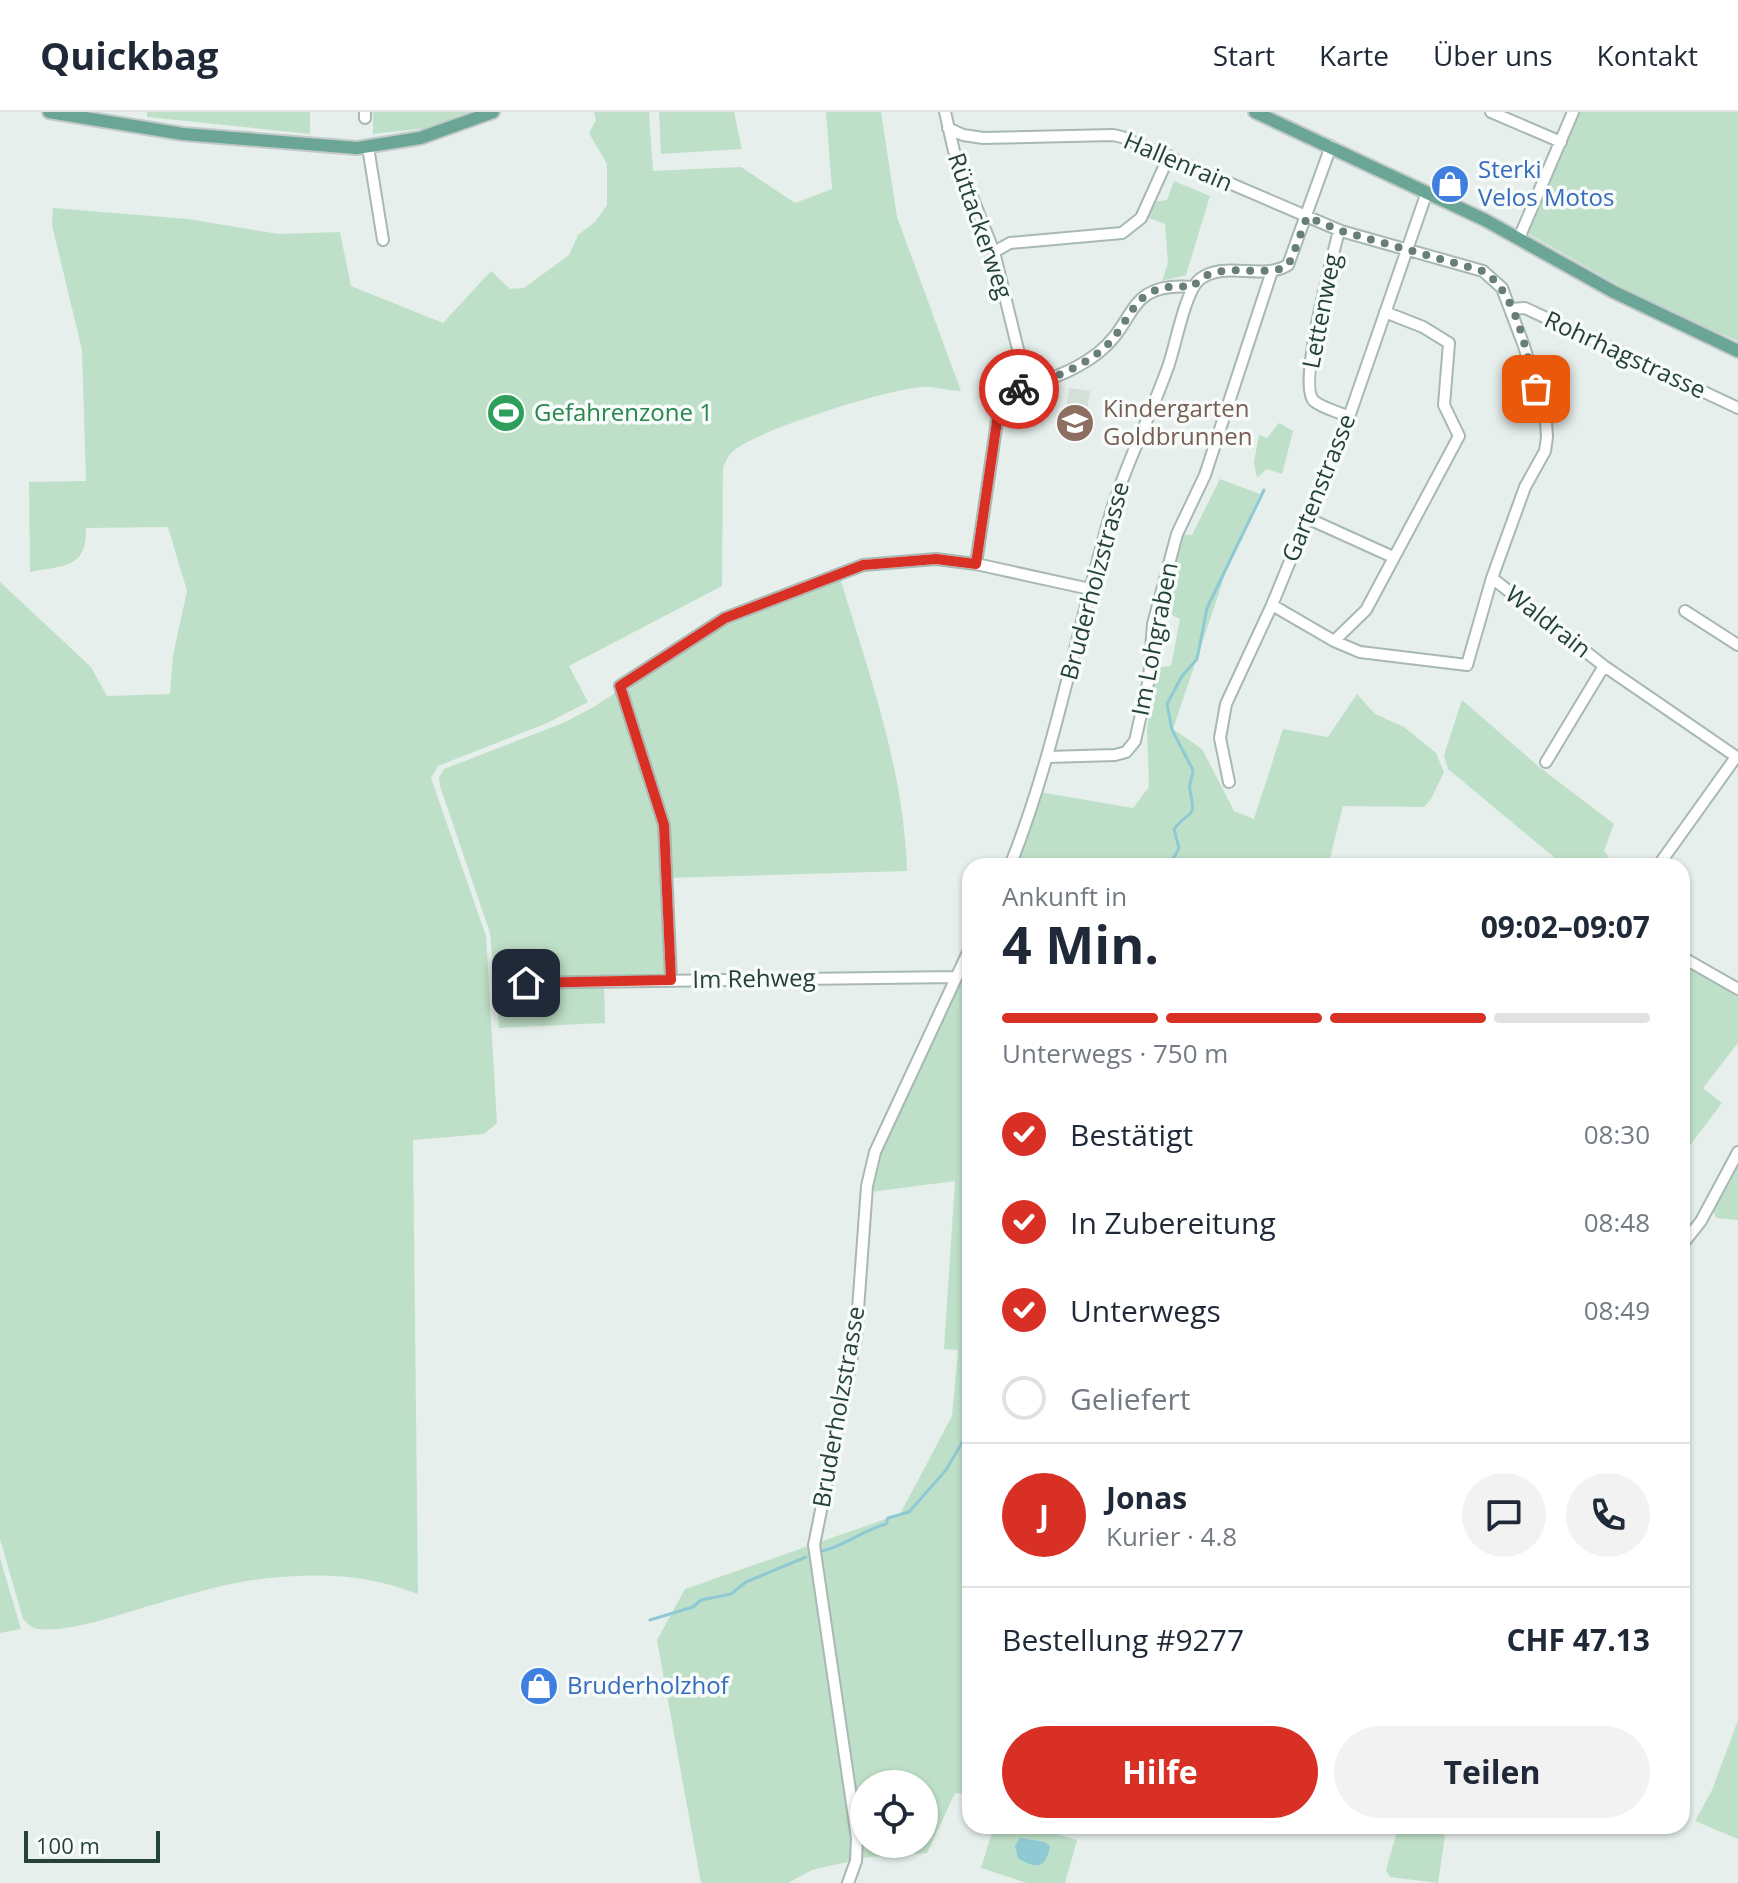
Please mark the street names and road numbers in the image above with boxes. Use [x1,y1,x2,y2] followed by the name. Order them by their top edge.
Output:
[1119,123,1238,198] street label: Hallenrain
[941,148,1022,303] street label: Rüttackerweg
[1293,250,1348,371] street label: Lettenweg
[1540,302,1712,405] street label: Rohrhagstrasse
[1273,409,1362,566] street label: Gartenstrasse
[1051,478,1136,683] street label: Bruderholzstrasse
[1122,559,1185,718] street label: Im Lohgraben
[1499,577,1599,665] street label: Waldrain
[692,960,816,995] street label: Im Rehweg
[804,1303,871,1510] street label: Bruderholzstrasse

